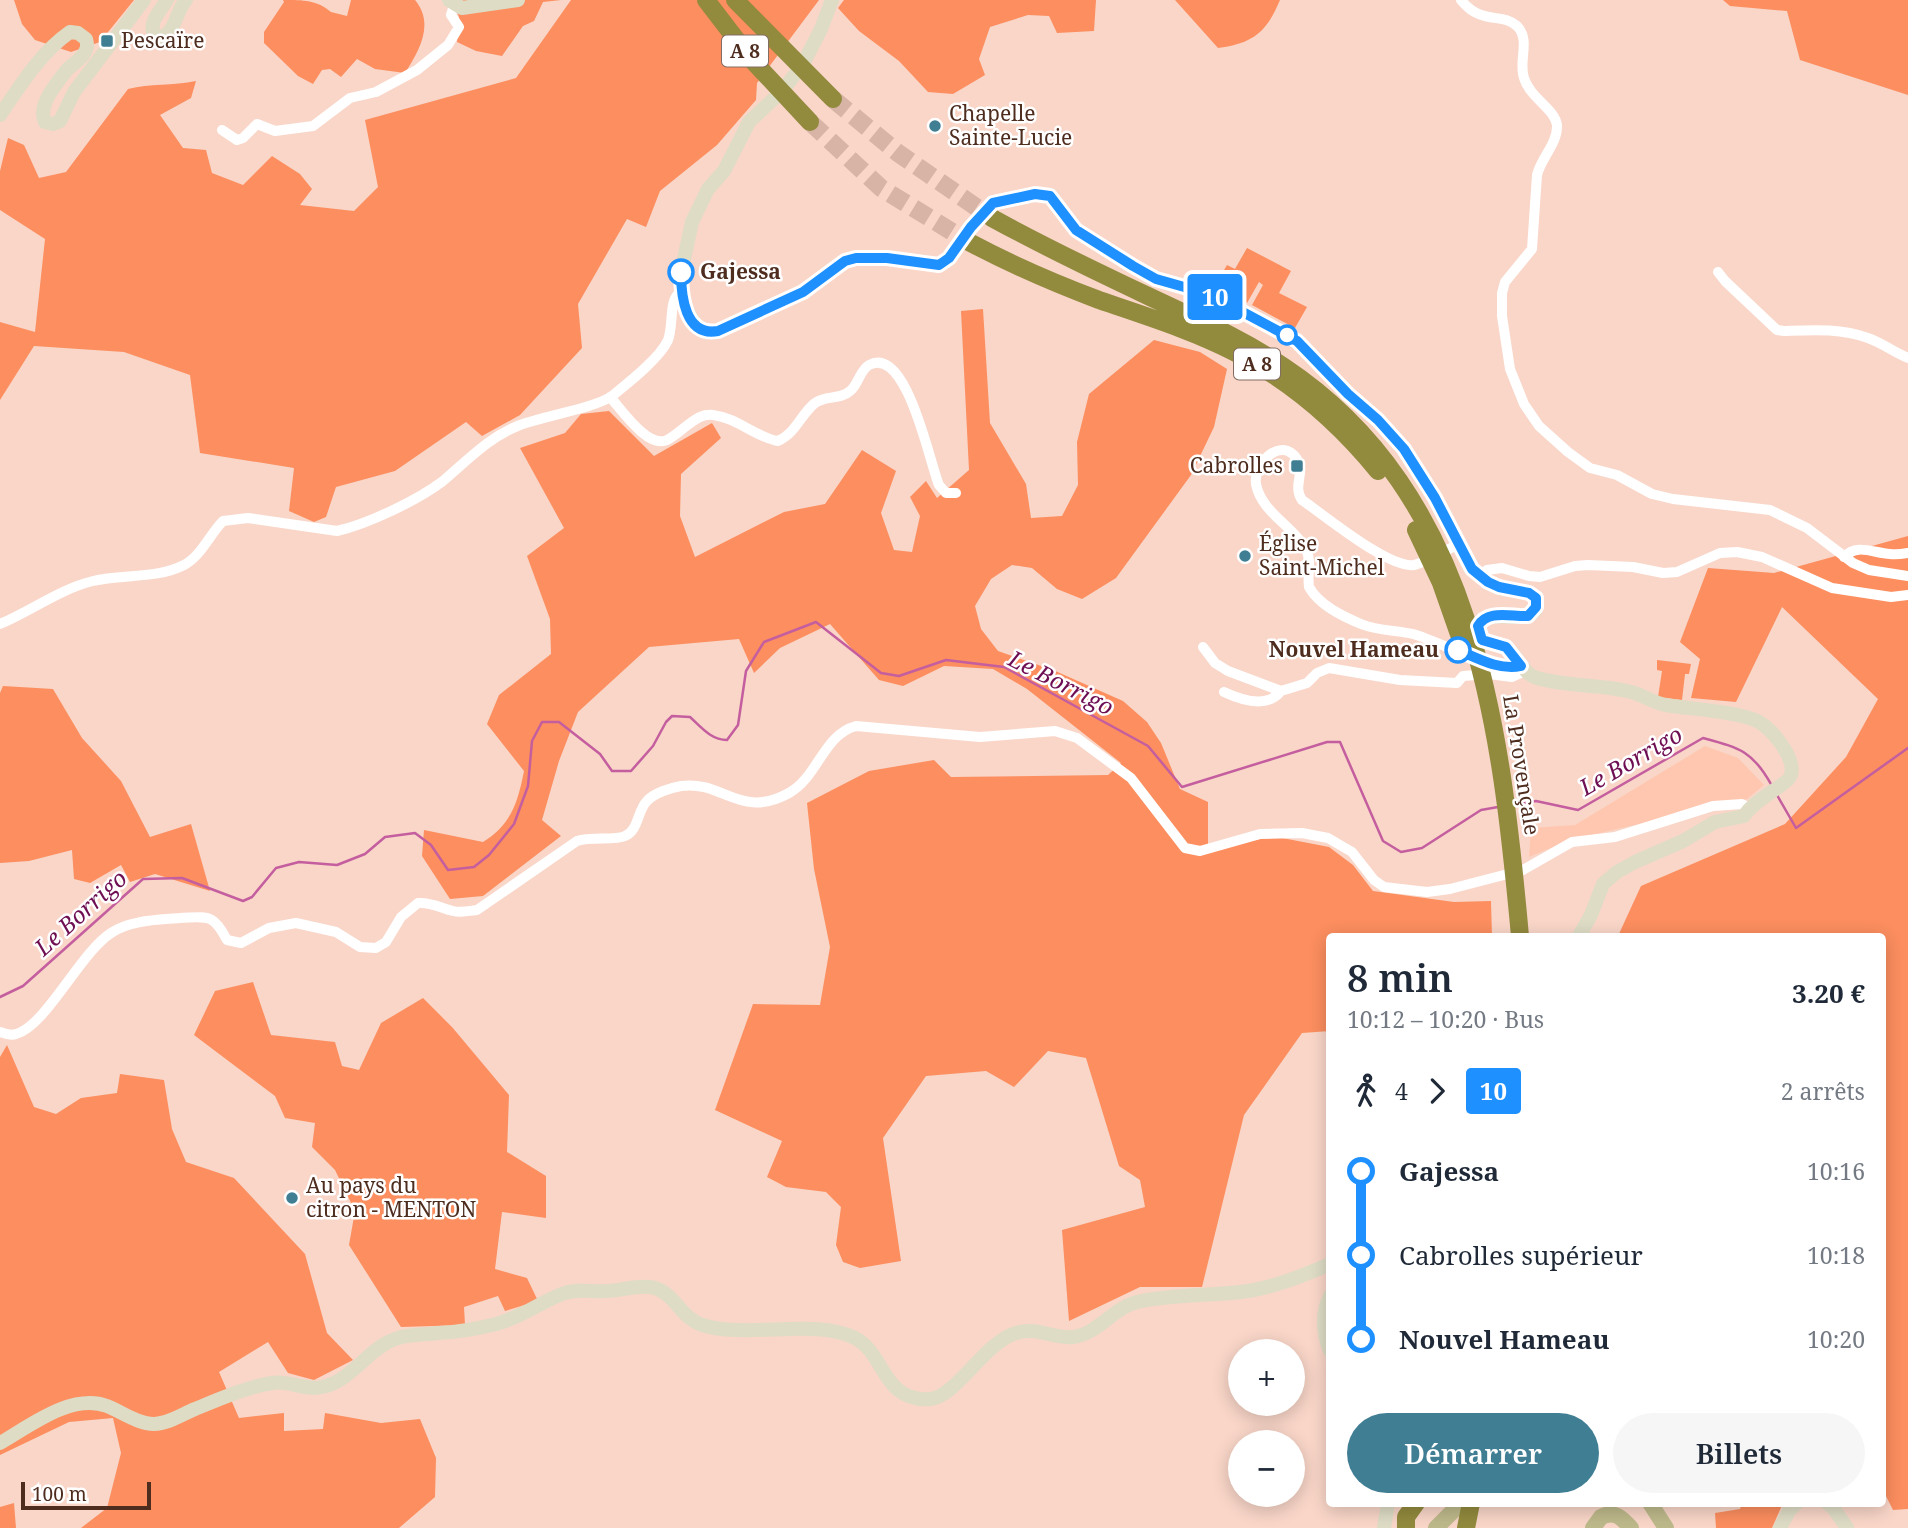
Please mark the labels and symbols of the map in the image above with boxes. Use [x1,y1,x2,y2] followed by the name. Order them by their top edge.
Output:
[121,26,204,54] place label: Pescaïre
[99,33,115,49] marker: Pescaïre
[722,36,768,66] road number: A 8
[949,99,1072,151] place label: Chapelle Sainte-Lucie
[927,118,943,134] marker: Chapelle Sainte-Lucie
[700,257,781,285] place label: Gajessa
[668,259,694,285] marker: Gajessa
[1184,274,1246,320] line badge: 10
[1277,325,1297,345] unlabelled marker
[1234,348,1280,380] road number: A 8
[1190,451,1283,479] place label: Cabrolles
[1289,458,1305,474] marker: Cabrolles
[1259,529,1385,581] place label: Église Saint-Michel
[1237,548,1253,564] marker: Église Saint-Michel
[1269,635,1439,663] place label: Nouvel Hameau
[1445,637,1471,663] marker: Nouvel Hameau
[1002,641,1120,722] water label: Le Borrigo
[1497,693,1547,837] street label: La Provençale
[1572,718,1688,803] water label: Le Borrigo
[26,862,134,963] water label: Le Borrigo
[306,1171,476,1223] place label: Au pays du citron - MENTON
[284,1190,300,1206] marker: Au pays du citron - MENTON
[21,1479,150,1511] scale bar

